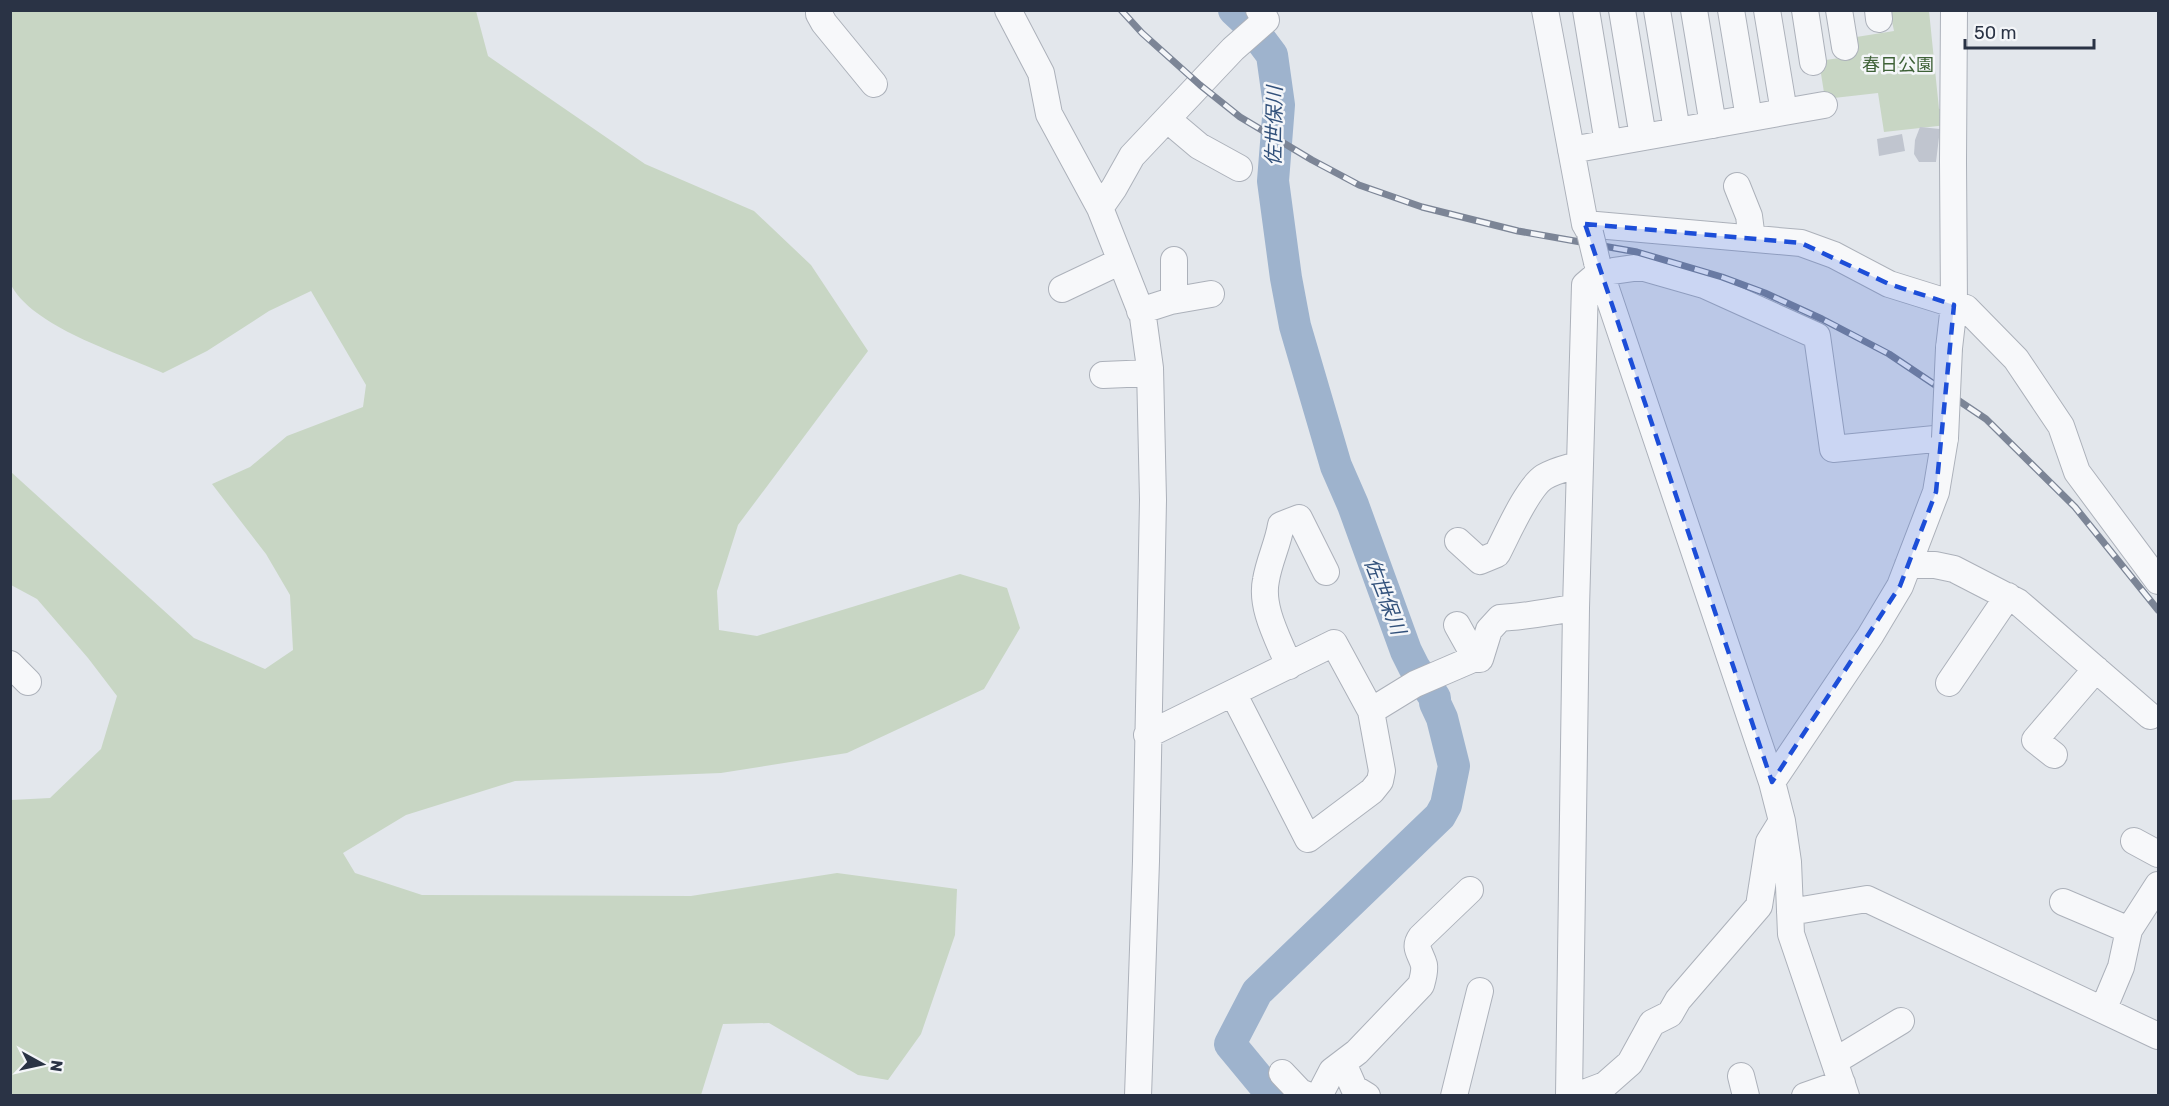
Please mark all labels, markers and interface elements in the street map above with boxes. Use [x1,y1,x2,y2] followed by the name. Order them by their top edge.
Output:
[1965,12,2094,50] scale bar
[1974,22,2017,44] text: 50 m
[1862,54,1934,76] park label: 春日公園
[1261,84,1287,166] water label: 佐世保川
[1359,554,1411,640] water label: 佐世保川
[12,1034,72,1094] north arrow
[46,1059,67,1073] text: N

